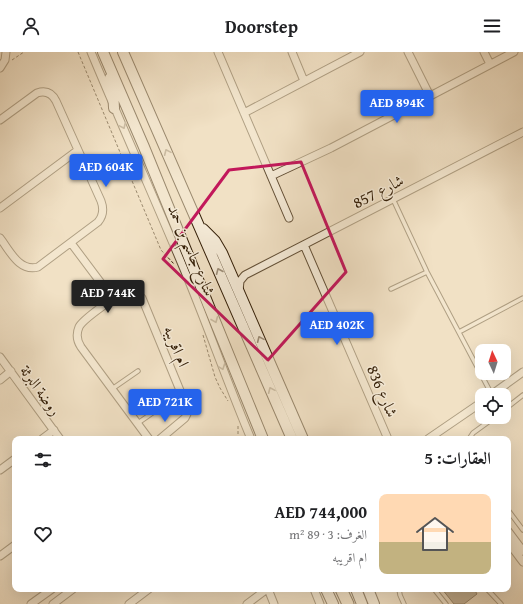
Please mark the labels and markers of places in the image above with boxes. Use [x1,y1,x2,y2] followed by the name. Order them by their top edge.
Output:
[356,90,438,124] pin: AED 894K
[65,154,147,188] pin: AED 604K
[67,280,149,314] pin: AED 744K
[296,312,378,346] pin: AED 402K
[124,389,206,423] pin: AED 721K

